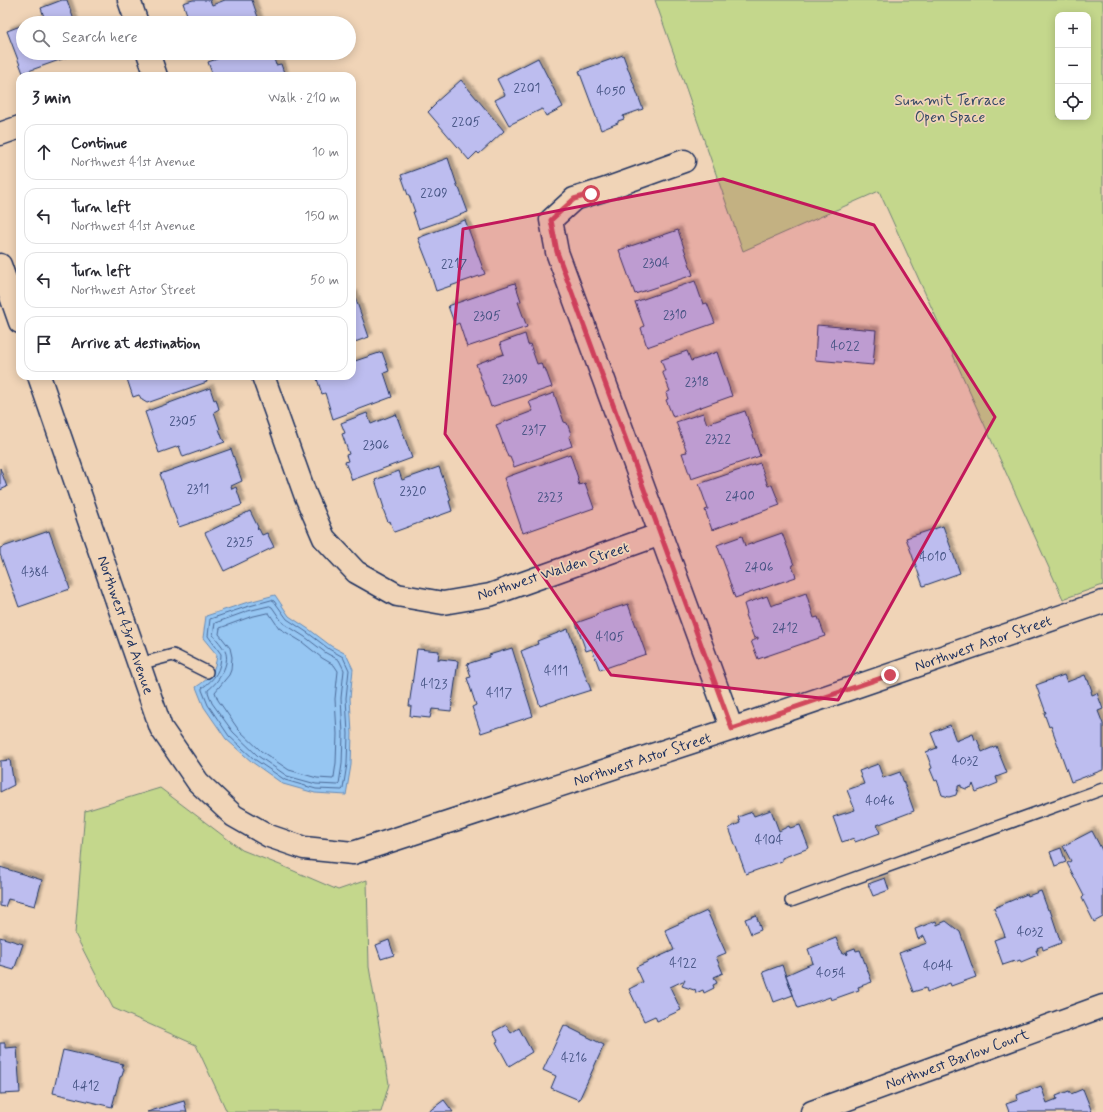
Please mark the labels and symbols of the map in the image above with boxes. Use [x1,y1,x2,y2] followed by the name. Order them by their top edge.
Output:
[514,80,540,97] house number: 2201
[596,83,626,100] house number: 4050
[895,91,1006,128] park label: Summit Terrace Open Space
[452,114,481,131] house number: 2205
[420,185,448,202] house number: 2209
[582,185,600,203] route start
[642,255,670,272] house number: 2304
[441,256,467,273] house number: 2217
[663,307,687,324] house number: 2310
[473,308,501,325] house number: 2305
[830,338,860,355] house number: 4022
[502,371,528,388] house number: 2309
[685,374,709,391] house number: 2318
[169,413,197,430] house number: 2305
[522,422,547,439] house number: 2317
[705,431,732,448] house number: 2322
[363,437,390,454] house number: 2306
[187,481,209,498] house number: 2311
[400,483,426,500] house number: 2320
[725,488,755,505] house number: 2400
[537,489,563,506] house number: 2323
[226,534,254,551] house number: 2325
[475,538,632,606] street label: Northwest Walden Street
[919,549,947,566] house number: 4010
[92,553,158,697] street label: Northwest 43rd Avenue
[745,559,774,576] house number: 2406
[21,564,49,581] house number: 4384
[912,611,1055,677] street label: Northwest Astor Street
[772,620,798,637] house number: 2412
[596,629,625,646] house number: 4105
[544,663,568,680] house number: 4111
[881,666,899,684] route end
[421,676,448,693] house number: 4123
[486,685,512,702] house number: 4117
[571,728,714,792] street label: Northwest Astor Street
[952,753,979,770] house number: 4032
[865,793,895,810] house number: 4046
[755,832,784,849] house number: 4104
[1017,924,1044,941] house number: 4032
[669,955,697,972] house number: 4122
[923,958,954,975] house number: 4044
[816,965,846,982] house number: 4054
[883,1025,1032,1095] street label: Northwest Barlow Court
[561,1050,587,1067] house number: 4216
[73,1078,100,1095] house number: 4412

